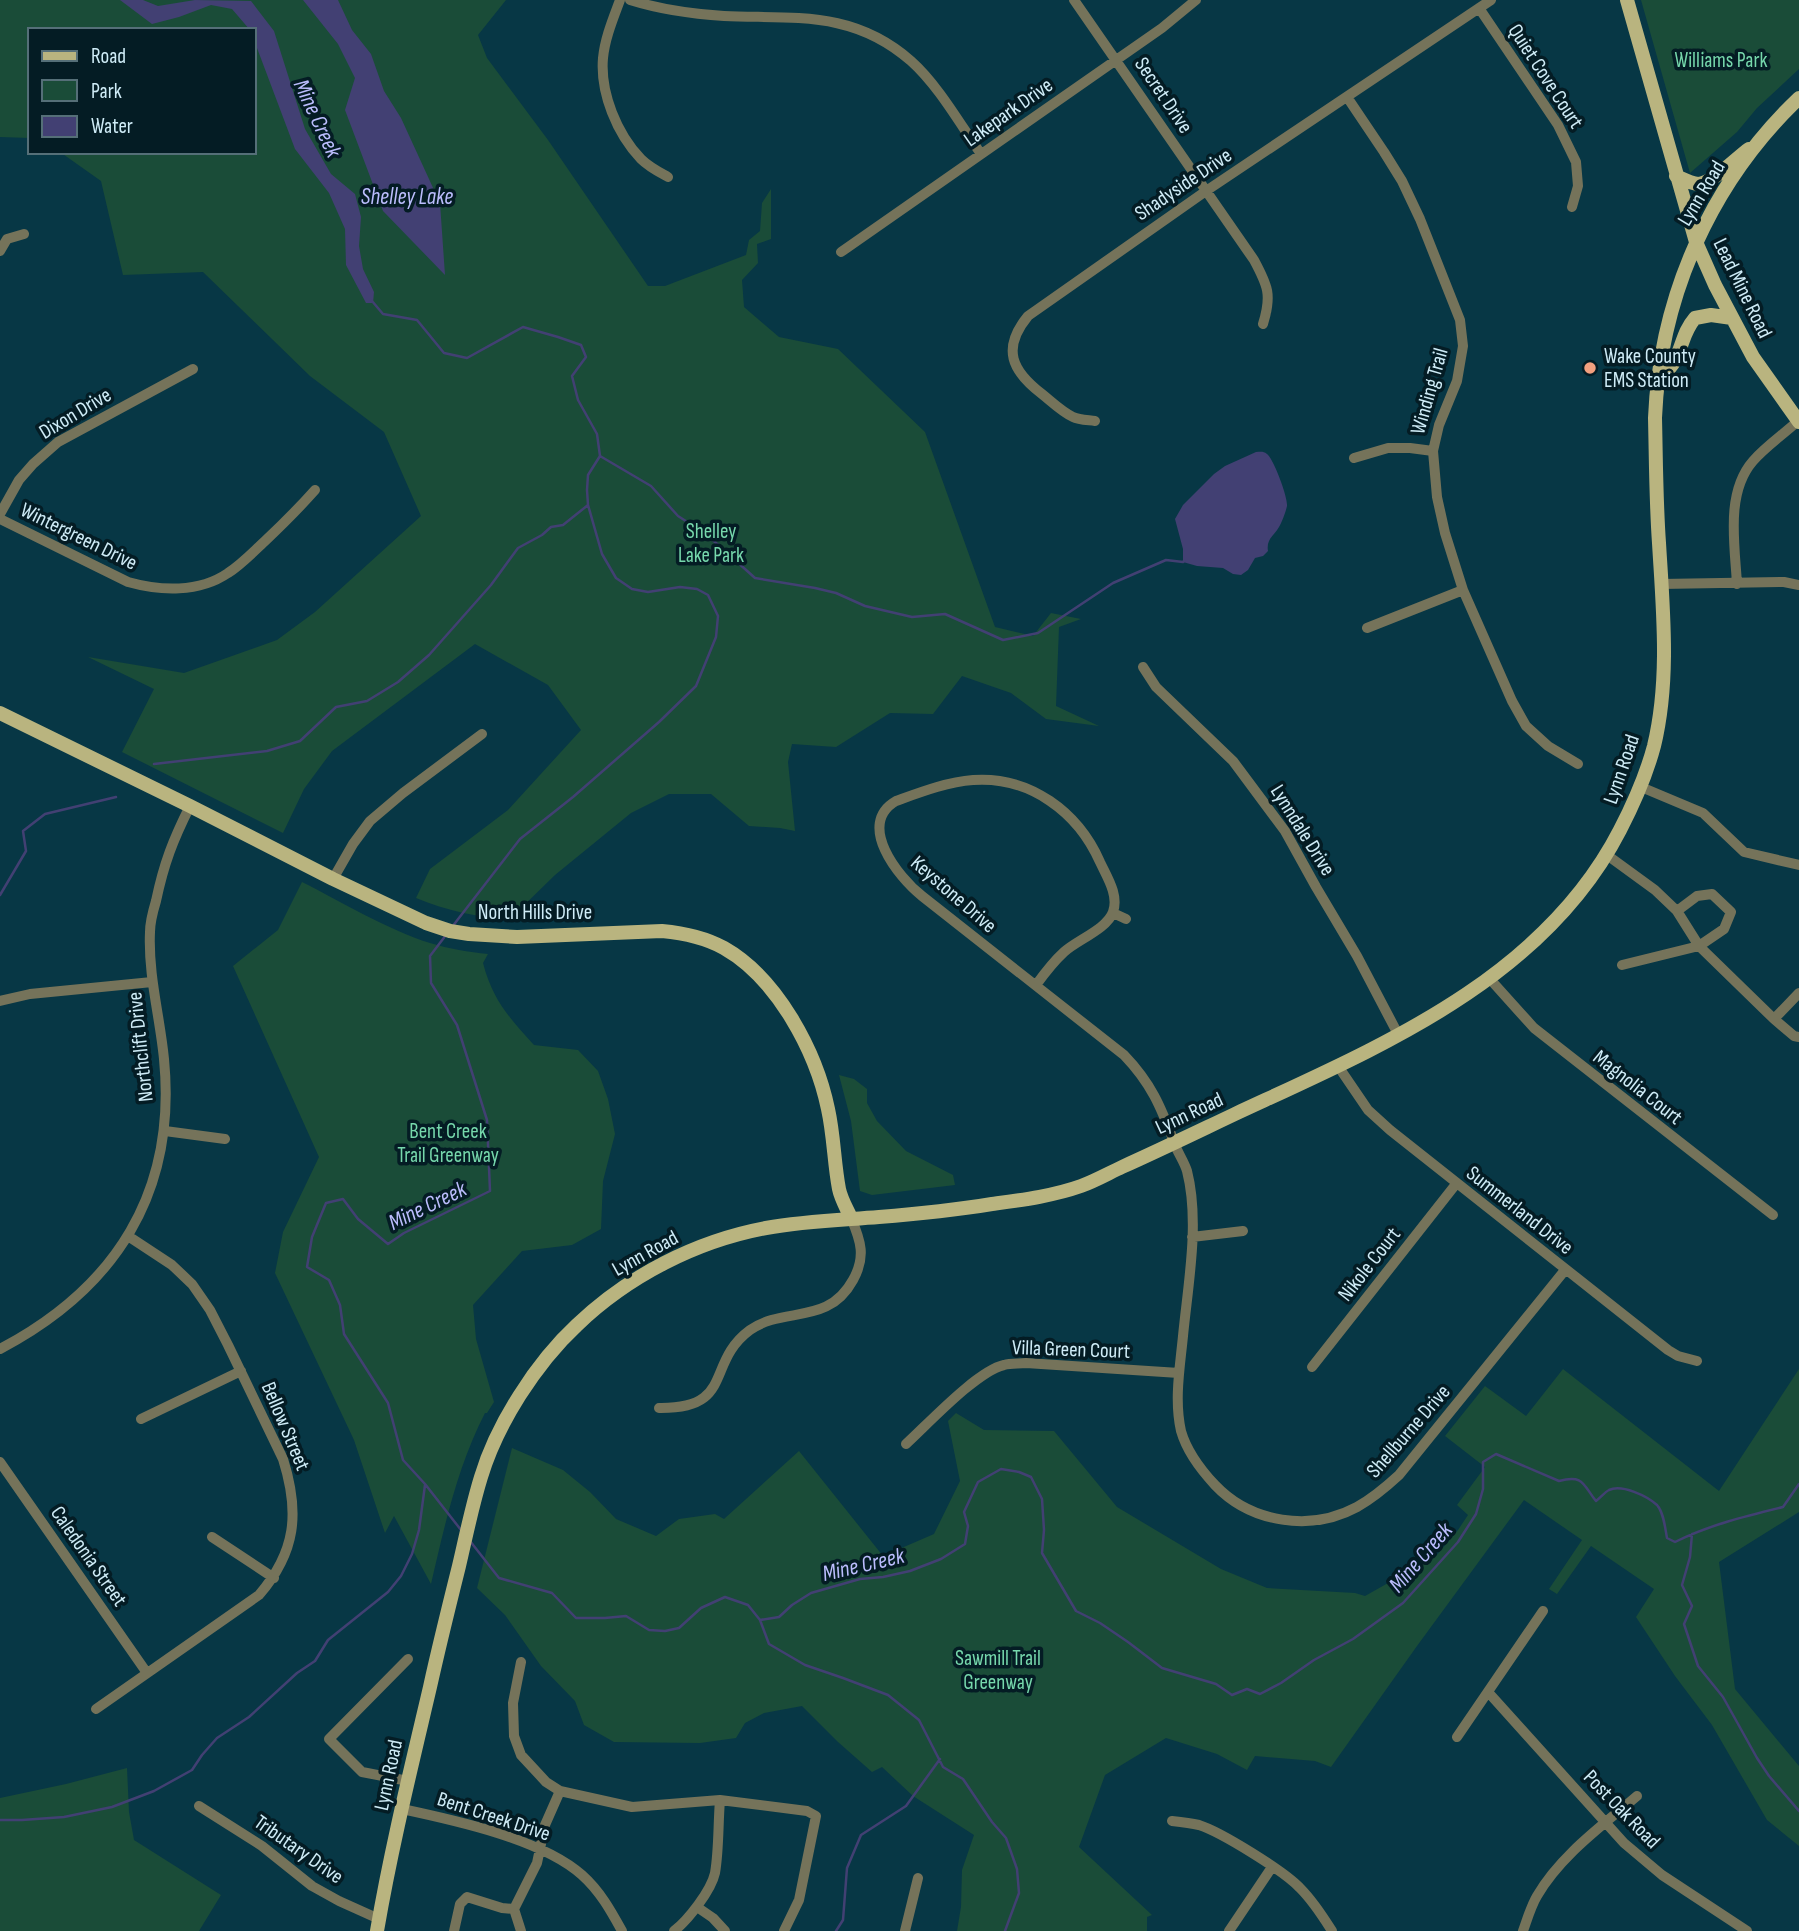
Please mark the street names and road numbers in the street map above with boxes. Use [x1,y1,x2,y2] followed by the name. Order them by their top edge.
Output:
[1503,19,1589,133] street label: Quiet Cove Court
[1129,53,1198,138] street label: Secret Drive
[959,73,1058,152] street label: Lakepark Drive
[1130,143,1237,226] street label: Shadyside Drive
[1672,156,1731,230] street label: Lynn Road
[1708,234,1778,342] street label: Lead Mine Road
[1405,345,1454,437] street label: Winding Trail
[35,382,116,445] street label: Dixon Drive
[16,497,141,575] street label: Wintergreen Drive
[1598,731,1645,807] street label: Lynn Road
[1265,780,1340,880] street label: Lynndale Drive
[906,850,1002,938] street label: Keystone Drive
[478,900,592,925] street label: North Hills Drive
[122,991,159,1103] street label: Northclift Drive
[1588,1045,1687,1130] street label: Magnolia Court
[1151,1087,1227,1140] street label: Lynn Road
[1461,1161,1578,1260] street label: Summerland Drive
[1333,1222,1406,1306] street label: Nikole Court
[608,1225,683,1282] street label: Lynn Road
[1011,1335,1130,1364] street label: Villa Green Court
[256,1378,315,1474] street label: Bellow Street
[1361,1380,1456,1483] street label: Shellburne Drive
[45,1501,132,1611] street label: Caledonia Street
[369,1737,408,1813] street label: Lynn Road
[1578,1765,1665,1854] street label: Post Oak Road
[434,1786,554,1846] street label: Bent Creek Drive
[249,1810,348,1889] street label: Tributary Drive

